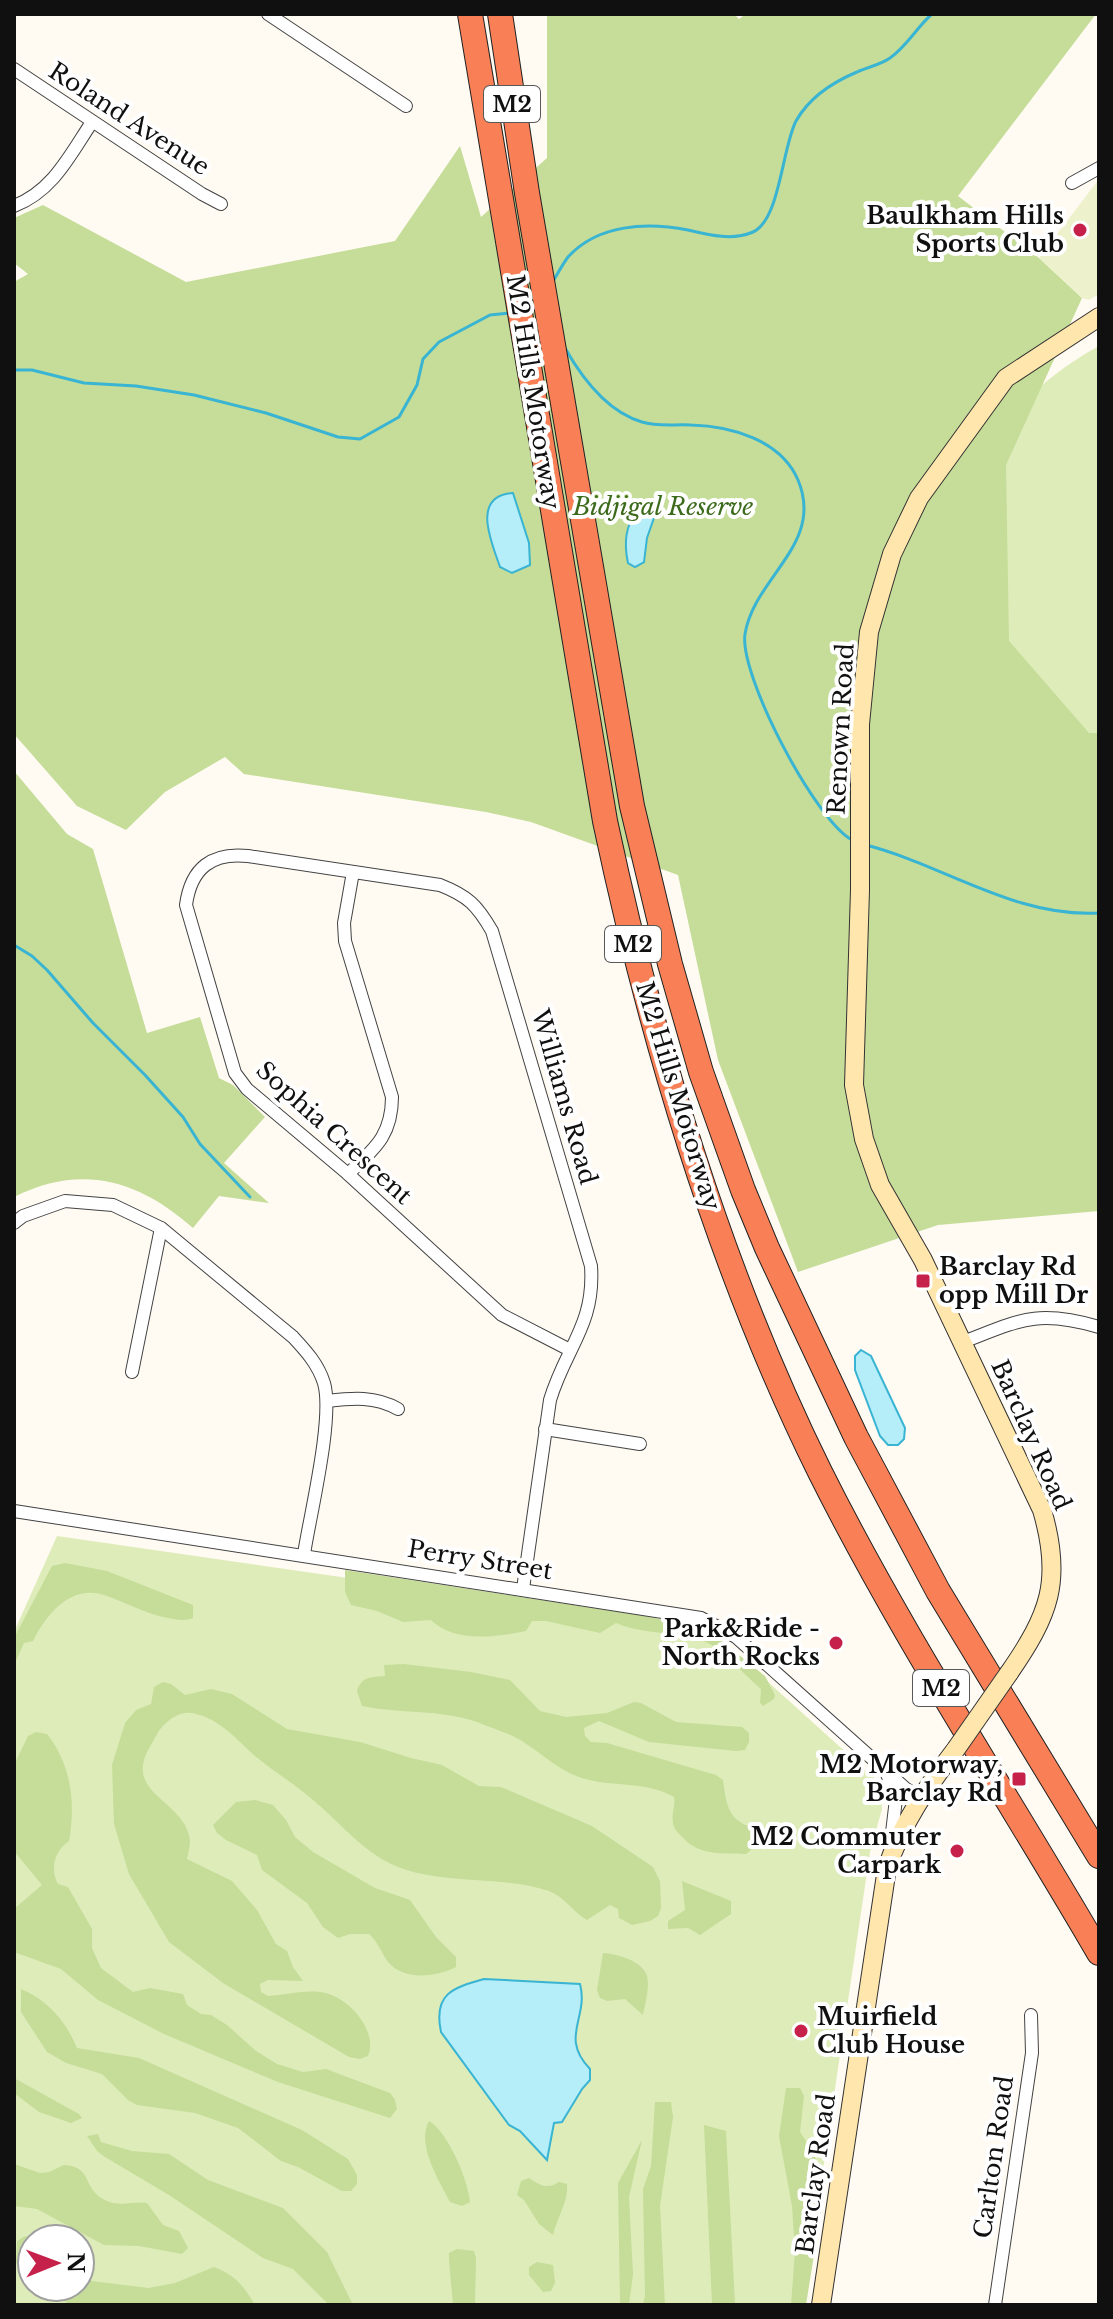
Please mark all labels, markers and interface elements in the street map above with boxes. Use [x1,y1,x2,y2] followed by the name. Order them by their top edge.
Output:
[44,56,215,181] street label: Roland Avenue
[484,86,540,122] road number: M2
[866,201,1064,258] place label: Baulkham Hills Sports Club
[1071,221,1089,239] marker: Baulkham Hills Sports Club
[501,272,566,512] street label: M2 Hills Motorway
[572,492,753,521] park label: Bidjigal Reserve
[822,642,859,816] street label: Renown Road
[605,926,661,962] road number: M2
[630,978,727,1214] street label: M2 Hills Motorway
[525,1005,603,1188] street label: Williams Road
[251,1055,418,1210] street label: Sophia Crescent
[939,1252,1088,1309] place label: Barclay Rd opp Mill Dr
[914,1272,932,1290] marker: Barclay Rd opp Mill Dr
[985,1355,1078,1515] street label: Barclay Road
[406,1534,555,1585] street label: Perry Street
[662,1614,820,1671] place label: Park&Ride - North Rocks
[827,1634,845,1652] marker: Park&Ride - North Rocks
[913,1670,969,1706] road number: M2
[819,1750,1003,1807] place label: M2 Motorway, Barclay Rd
[1010,1770,1028,1788] marker: M2 Motorway, Barclay Rd
[751,1822,942,1879] place label: M2 Commuter Carpark
[948,1842,966,1860] marker: M2 Commuter Carpark
[817,2002,965,2059] place label: Muirfield Club House
[792,2022,810,2040] marker: Muirfield Club House
[968,2074,1019,2240] street label: Carlton Road
[790,2092,841,2256] street label: Barclay Road
[16,2223,96,2303] north arrow
[62,2252,89,2274] text: N

